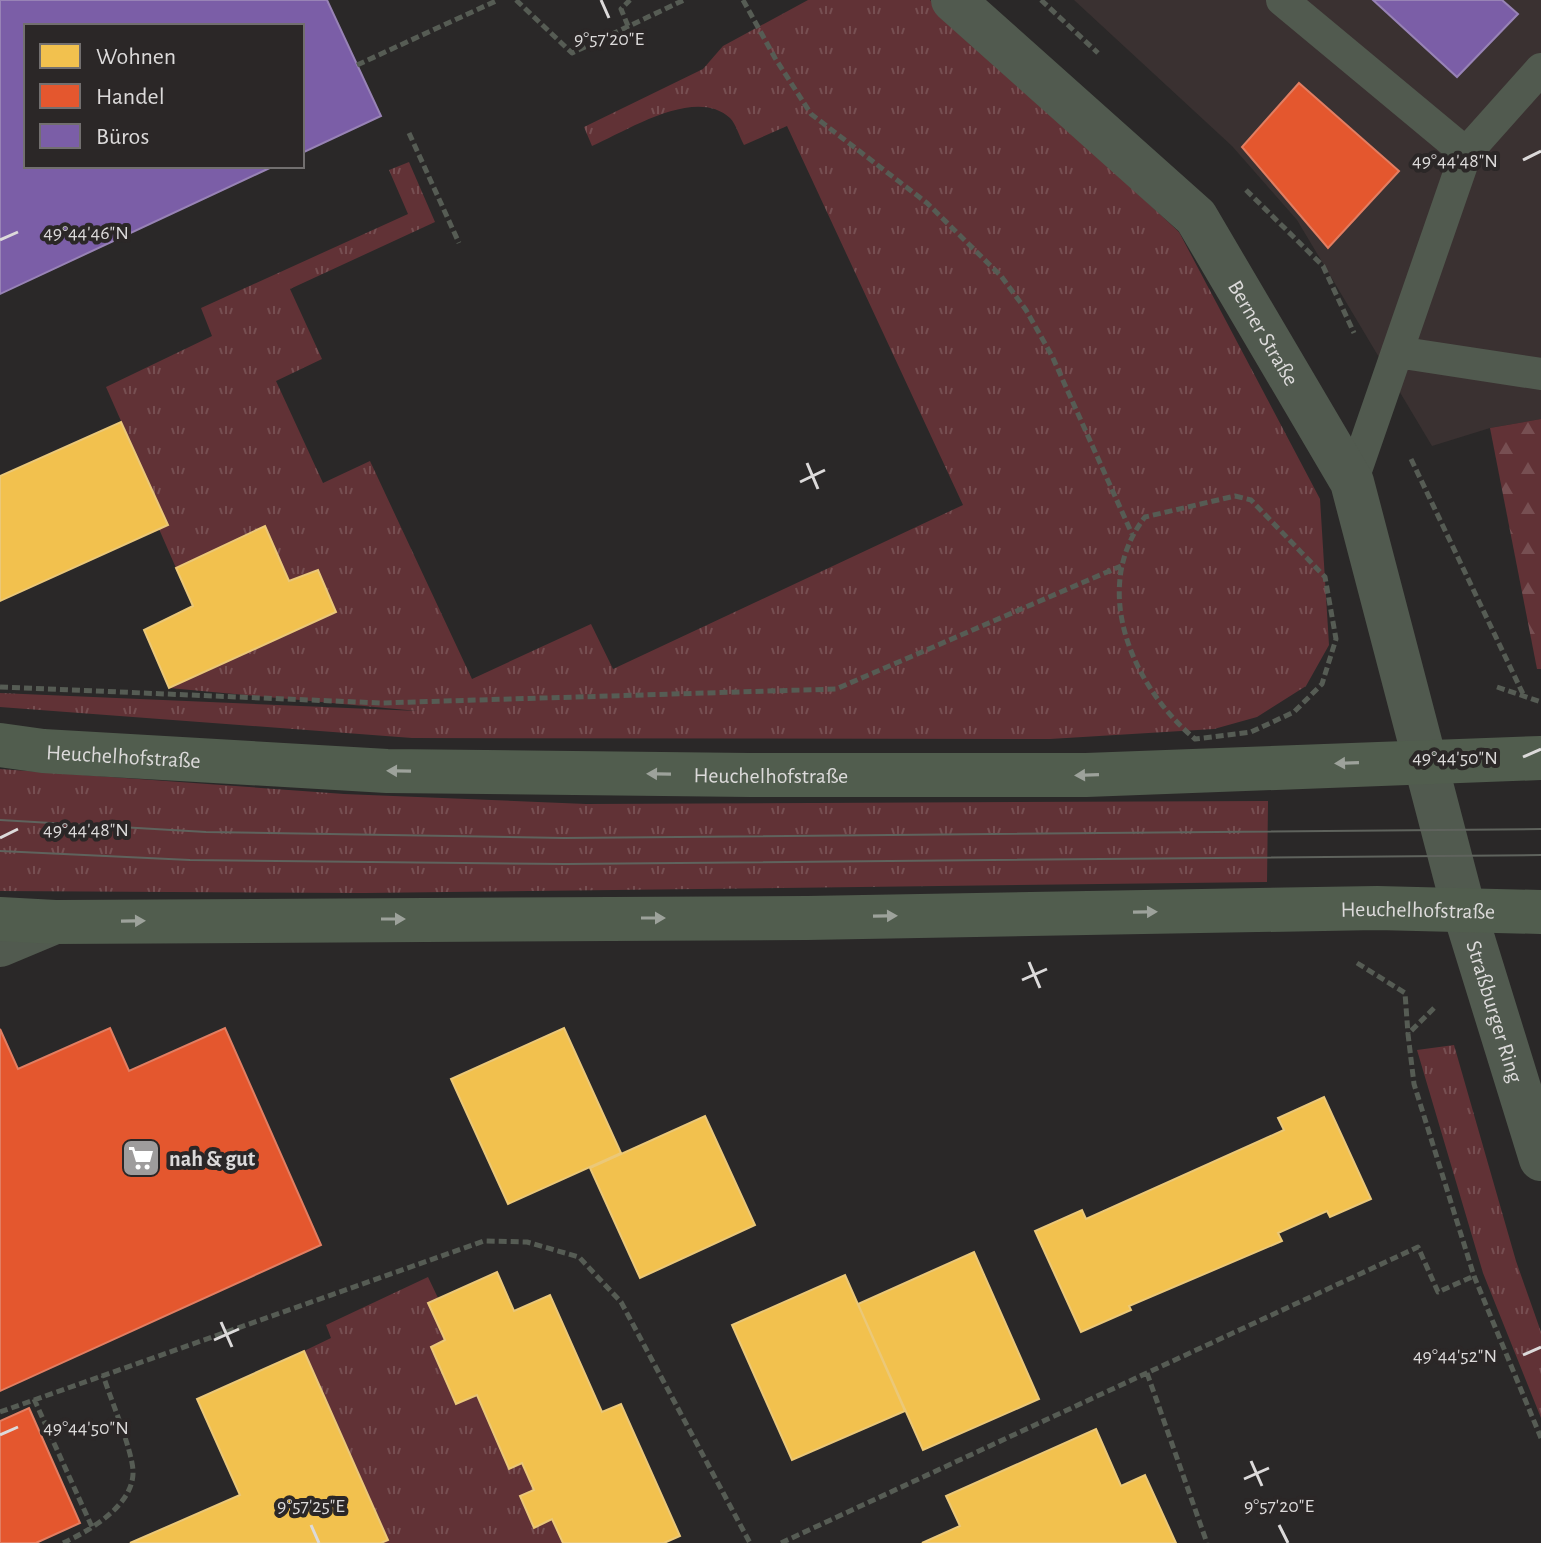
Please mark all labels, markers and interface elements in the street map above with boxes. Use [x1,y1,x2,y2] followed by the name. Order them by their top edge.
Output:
[24,24,304,168] legend
[574,29,644,49] text: 9°57'20"E
[96,45,176,69] text: Wohnen
[96,85,165,109] text: Handel
[96,125,149,149] text: Büros
[1412,151,1498,171] text: 49°44'48"N
[43,223,129,243] text: 49°44'46"N
[1224,277,1303,390] street label: Berner Straße
[46,741,201,772] street label: Heuchelhofstraße
[1412,748,1498,768] text: 49°44'50"N
[1334,756,1359,769] one-way arrow
[694,764,848,787] street label: Heuchelhofstraße
[386,765,411,778] one-way arrow
[646,768,671,780] one-way arrow
[1074,768,1099,781] one-way arrow
[43,820,129,840] text: 49°44'48"N
[1340,898,1495,923] street label: Heuchelhofstraße
[1133,906,1158,918] one-way arrow
[873,910,898,923] one-way arrow
[641,912,666,924] one-way arrow
[381,913,406,925] one-way arrow
[121,915,146,927] one-way arrow
[1462,938,1527,1085] street label: Straßburger Ring
[120,1137,162,1179] supermarket icon: nah & gut
[169,1148,256,1170] place label: nah & gut
[1413,1346,1497,1366] text: 49°44'52"N
[43,1418,129,1438] text: 49°44'50"N
[277,1496,345,1516] text: 9°57'25"E
[1244,1496,1314,1516] text: 9°57'20"E

